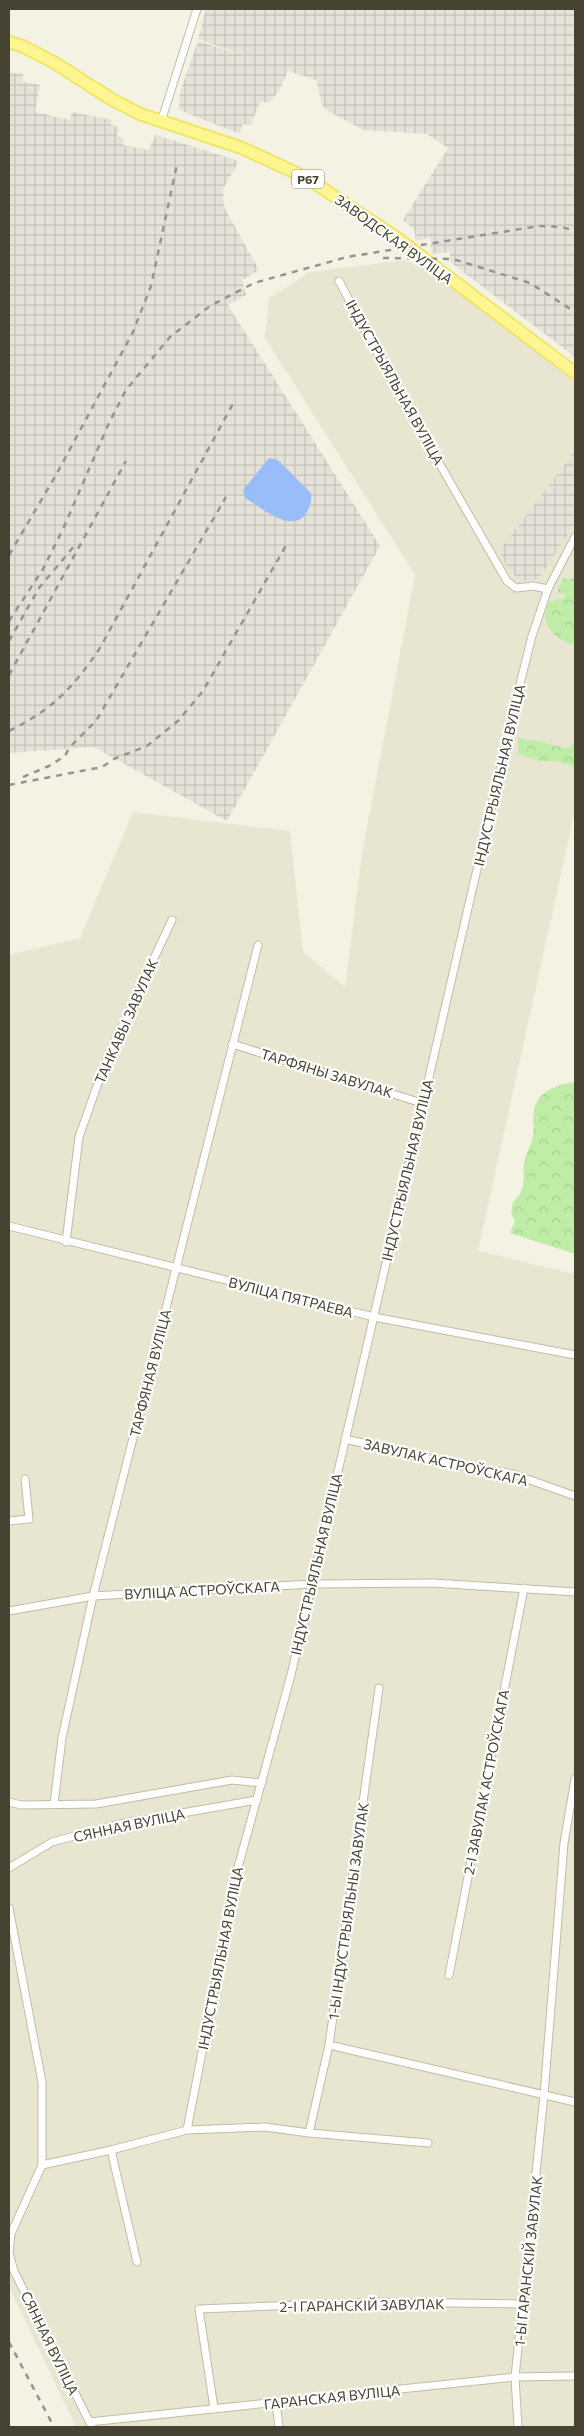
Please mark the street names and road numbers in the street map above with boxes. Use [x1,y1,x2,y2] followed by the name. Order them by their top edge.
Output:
[292,170,324,188] road number: Р67
[332,191,456,288] street label: ЗАВОДСКАЯ ВУЛІЦА
[342,296,448,468] street label: ІНДУСТРЫЯЛЬНАЯ ВУЛІЦА
[470,682,528,868] street label: ІНДУСТРЫЯЛЬНАЯ ВУЛІЦА
[91,956,161,1086] street label: ТАНКАВЫ ЗАВУЛАК
[259,1045,395,1101] street label: ТАРФЯНЫ ЗАВУЛАК
[378,1077,436,1263] street label: ІНДУСТРЫЯЛЬНАЯ ВУЛІЦА
[227,1273,355,1321] street label: ВУЛІЦА ПЯТРАЕВА
[126,1307,174,1439] street label: ТАРФЯНАЯ ВУЛІЦА
[362,1435,530,1489] street label: ЗАВУЛАК АСТРОЎСКАГА
[287,1471,345,1657] street label: ІНДУСТРЫЯЛЬНАЯ ВУЛІЦА
[124,1577,281,1603] street label: ВУЛІЦА АСТРОЎСКАГА
[460,1688,512,1876] street label: 2-І ЗАВУЛАК АСТРОЎСКАГА
[324,1801,372,2021] street label: 1-Ы ІНДУСТРЫЯЛЬНЫ ЗАВУЛАК
[72,1805,187,1845] street label: СЯННАЯ ВУЛІЦА
[194,1865,246,2051] street label: ІНДУСТРЫЯЛЬНАЯ ВУЛІЦА
[511,2175,545,2347] street label: 1-Ы ГАРАНСКІЙ ЗАВУЛАК
[17,2288,83,2398] street label: СЯННАЯ ВУЛІЦА
[279,2295,445,2315] street label: 2-І ГАРАНСКІЙ ЗАВУЛАК
[263,2381,401,2413] street label: ГАРАНСКАЯ ВУЛІЦА

